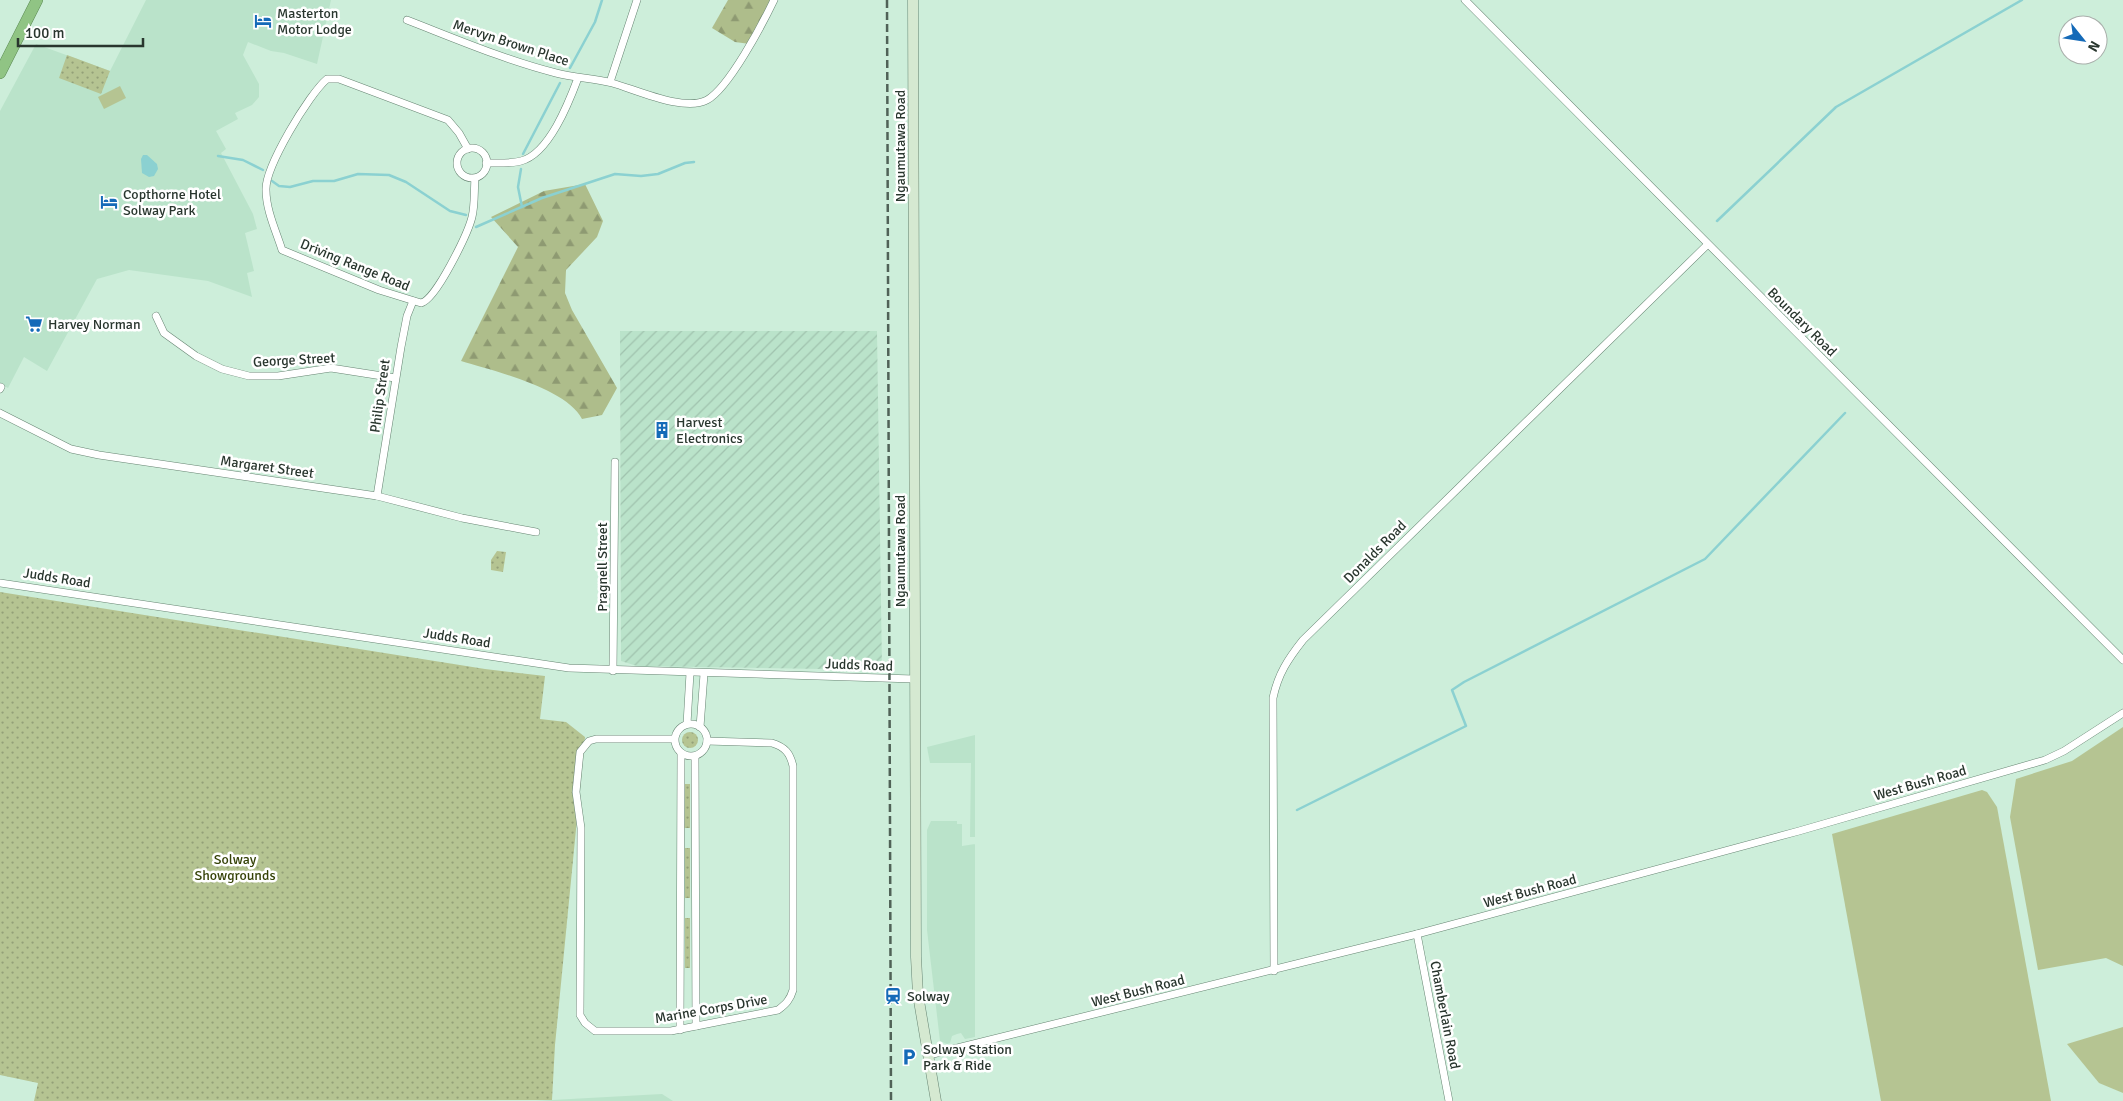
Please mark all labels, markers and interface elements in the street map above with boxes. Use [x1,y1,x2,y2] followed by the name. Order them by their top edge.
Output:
[277,5,352,38] place label: Masterton Motor Lodge
[253,11,273,31] hotel icon: Masterton Motor Lodge
[18,15,142,47] scale bar
[2058,15,2108,65] north arrow
[451,16,571,70] street label: Mervyn Brown Place
[25,24,65,42] text: 100 m
[2084,38,2104,55] text: N
[892,90,909,202] street label: Ngaumutawa Road
[123,186,221,219] place label: Copthorne Hotel Solway Park
[99,192,119,212] hotel icon: Copthorne Hotel Solway Park
[298,235,412,295] street label: Driving Range Road
[1764,284,1840,360] street label: Boundary Road
[24,314,44,334] supermarket icon: Harvey Norman
[48,316,141,333] place label: Harvey Norman
[252,349,336,371] street label: George Street
[366,358,394,434] street label: Philip Street
[676,414,743,447] place label: Harvest Electronics
[652,420,672,440] building icon: Harvest Electronics
[219,452,315,482] street label: Margaret Street
[892,495,909,607] street label: Ngaumutawa Road
[1340,517,1410,587] street label: Donalds Road
[594,522,611,612] street label: Pragnell Street
[22,564,92,592] street label: Judds Road
[422,624,492,652] street label: Judds Road
[825,655,893,675] street label: Judds Road
[1872,762,1968,804] street label: West Bush Road
[194,851,276,884] park label: Solway Showgrounds
[1482,870,1578,912] street label: West Bush Road
[1426,960,1464,1070] street label: Chamberlain Road
[1090,971,1186,1011] street label: West Bush Road
[883,986,903,1006] station icon: Solway
[907,988,950,1005] place label: Solway
[653,991,769,1027] street label: Marine Corps Drive
[923,1041,1012,1074] place label: Solway Station Park & Ride
[899,1047,919,1067] parking icon: Solway Station Park & Ride

